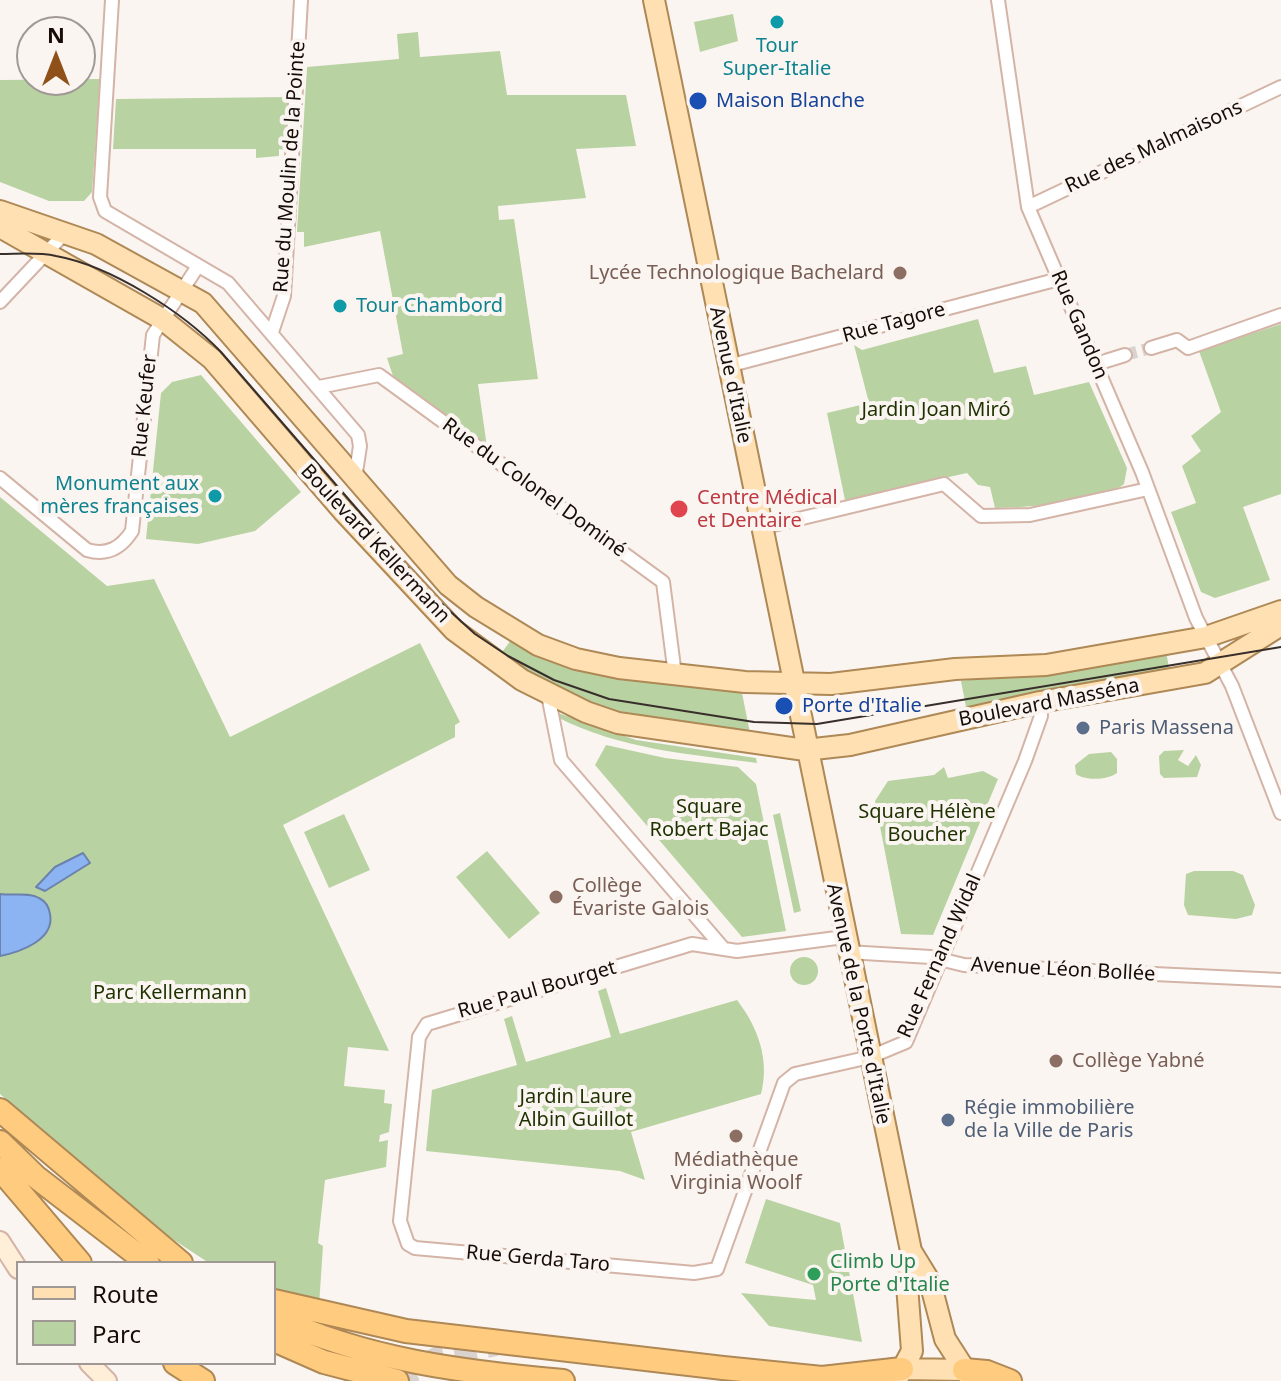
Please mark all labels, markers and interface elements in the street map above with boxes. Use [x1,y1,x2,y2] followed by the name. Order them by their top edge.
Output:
[768,13,786,31] marker: Tour Super-Italie
[16,16,96,96] north arrow
[47,19,65,49] text: N
[723,34,831,81] place label: Tour Super-Italie
[269,40,311,294] street label: Rue du Moulin de la Pointe
[716,89,865,113] place label: Maison Blanche
[687,90,709,112] marker: Maison Blanche
[1062,95,1246,199] street label: Rue des Malmaisons
[589,261,884,285] place label: Lycée Technologique Bachelard
[891,264,909,282] marker: Lycée Technologique Bachelard
[1045,267,1113,383] street label: Rue Gandon
[356,294,503,318] place label: Tour Chambord
[331,297,349,315] marker: Tour Chambord
[840,298,948,348] street label: Rue Tagore
[704,305,756,445] street label: Avenue d'Italie
[128,353,162,459] street label: Rue Keufer
[861,398,1011,422] park label: Jardin Joan Miró
[437,413,631,563] street label: Rue du Colonel Dominé
[295,460,455,628] street label: Boulevard Kellermann
[40,472,199,519] place label: Monument aux mères françaises
[697,486,838,533] place label: Centre Médical et Dentaire
[206,487,224,505] marker: Monument aux mères françaises
[668,498,690,520] marker: Centre Médical et Dentaire
[957,674,1141,732] street label: Boulevard Masséna
[802,694,922,718] place label: Porte d'Italie
[773,695,795,717] marker: Porte d'Italie
[1099,716,1234,740] place label: Paris Massena
[1074,719,1092,737] marker: Paris Massena
[650,795,768,842] park label: Square Robert Bajac
[858,800,996,847] park label: Square Hélène Boucher
[893,870,987,1042] street label: Rue Fernand Widal
[572,874,709,921] place label: Collège Évariste Galois
[821,881,895,1127] street label: Avenue de la Porte d'Italie
[547,888,565,906] marker: Collège Évariste Galois
[970,953,1156,987] street label: Avenue Léon Bollée
[455,956,619,1024] street label: Rue Paul Bourget
[93,981,247,1005] park label: Parc Kellermann
[1072,1049,1205,1073] place label: Collège Yabné
[1047,1052,1065,1070] marker: Collège Yabné
[519,1085,633,1132] park label: Jardin Laure Albin Guillot
[964,1096,1135,1143] place label: Régie immobilière de la Ville de Paris
[939,1111,957,1129] marker: Régie immobilière de la Ville de Paris
[727,1127,745,1145] marker: Médiathèque Virginia Woolf
[670,1148,802,1195] place label: Médiathèque Virginia Woolf
[465,1241,611,1277] street label: Rue Gerda Taro
[830,1250,950,1297] place label: Climb Up Porte d'Italie
[16,1261,276,1365] legend
[805,1265,823,1283] marker: Climb Up Porte d'Italie
[92,1277,158,1310] text: Route
[92,1317,141,1350] text: Parc

